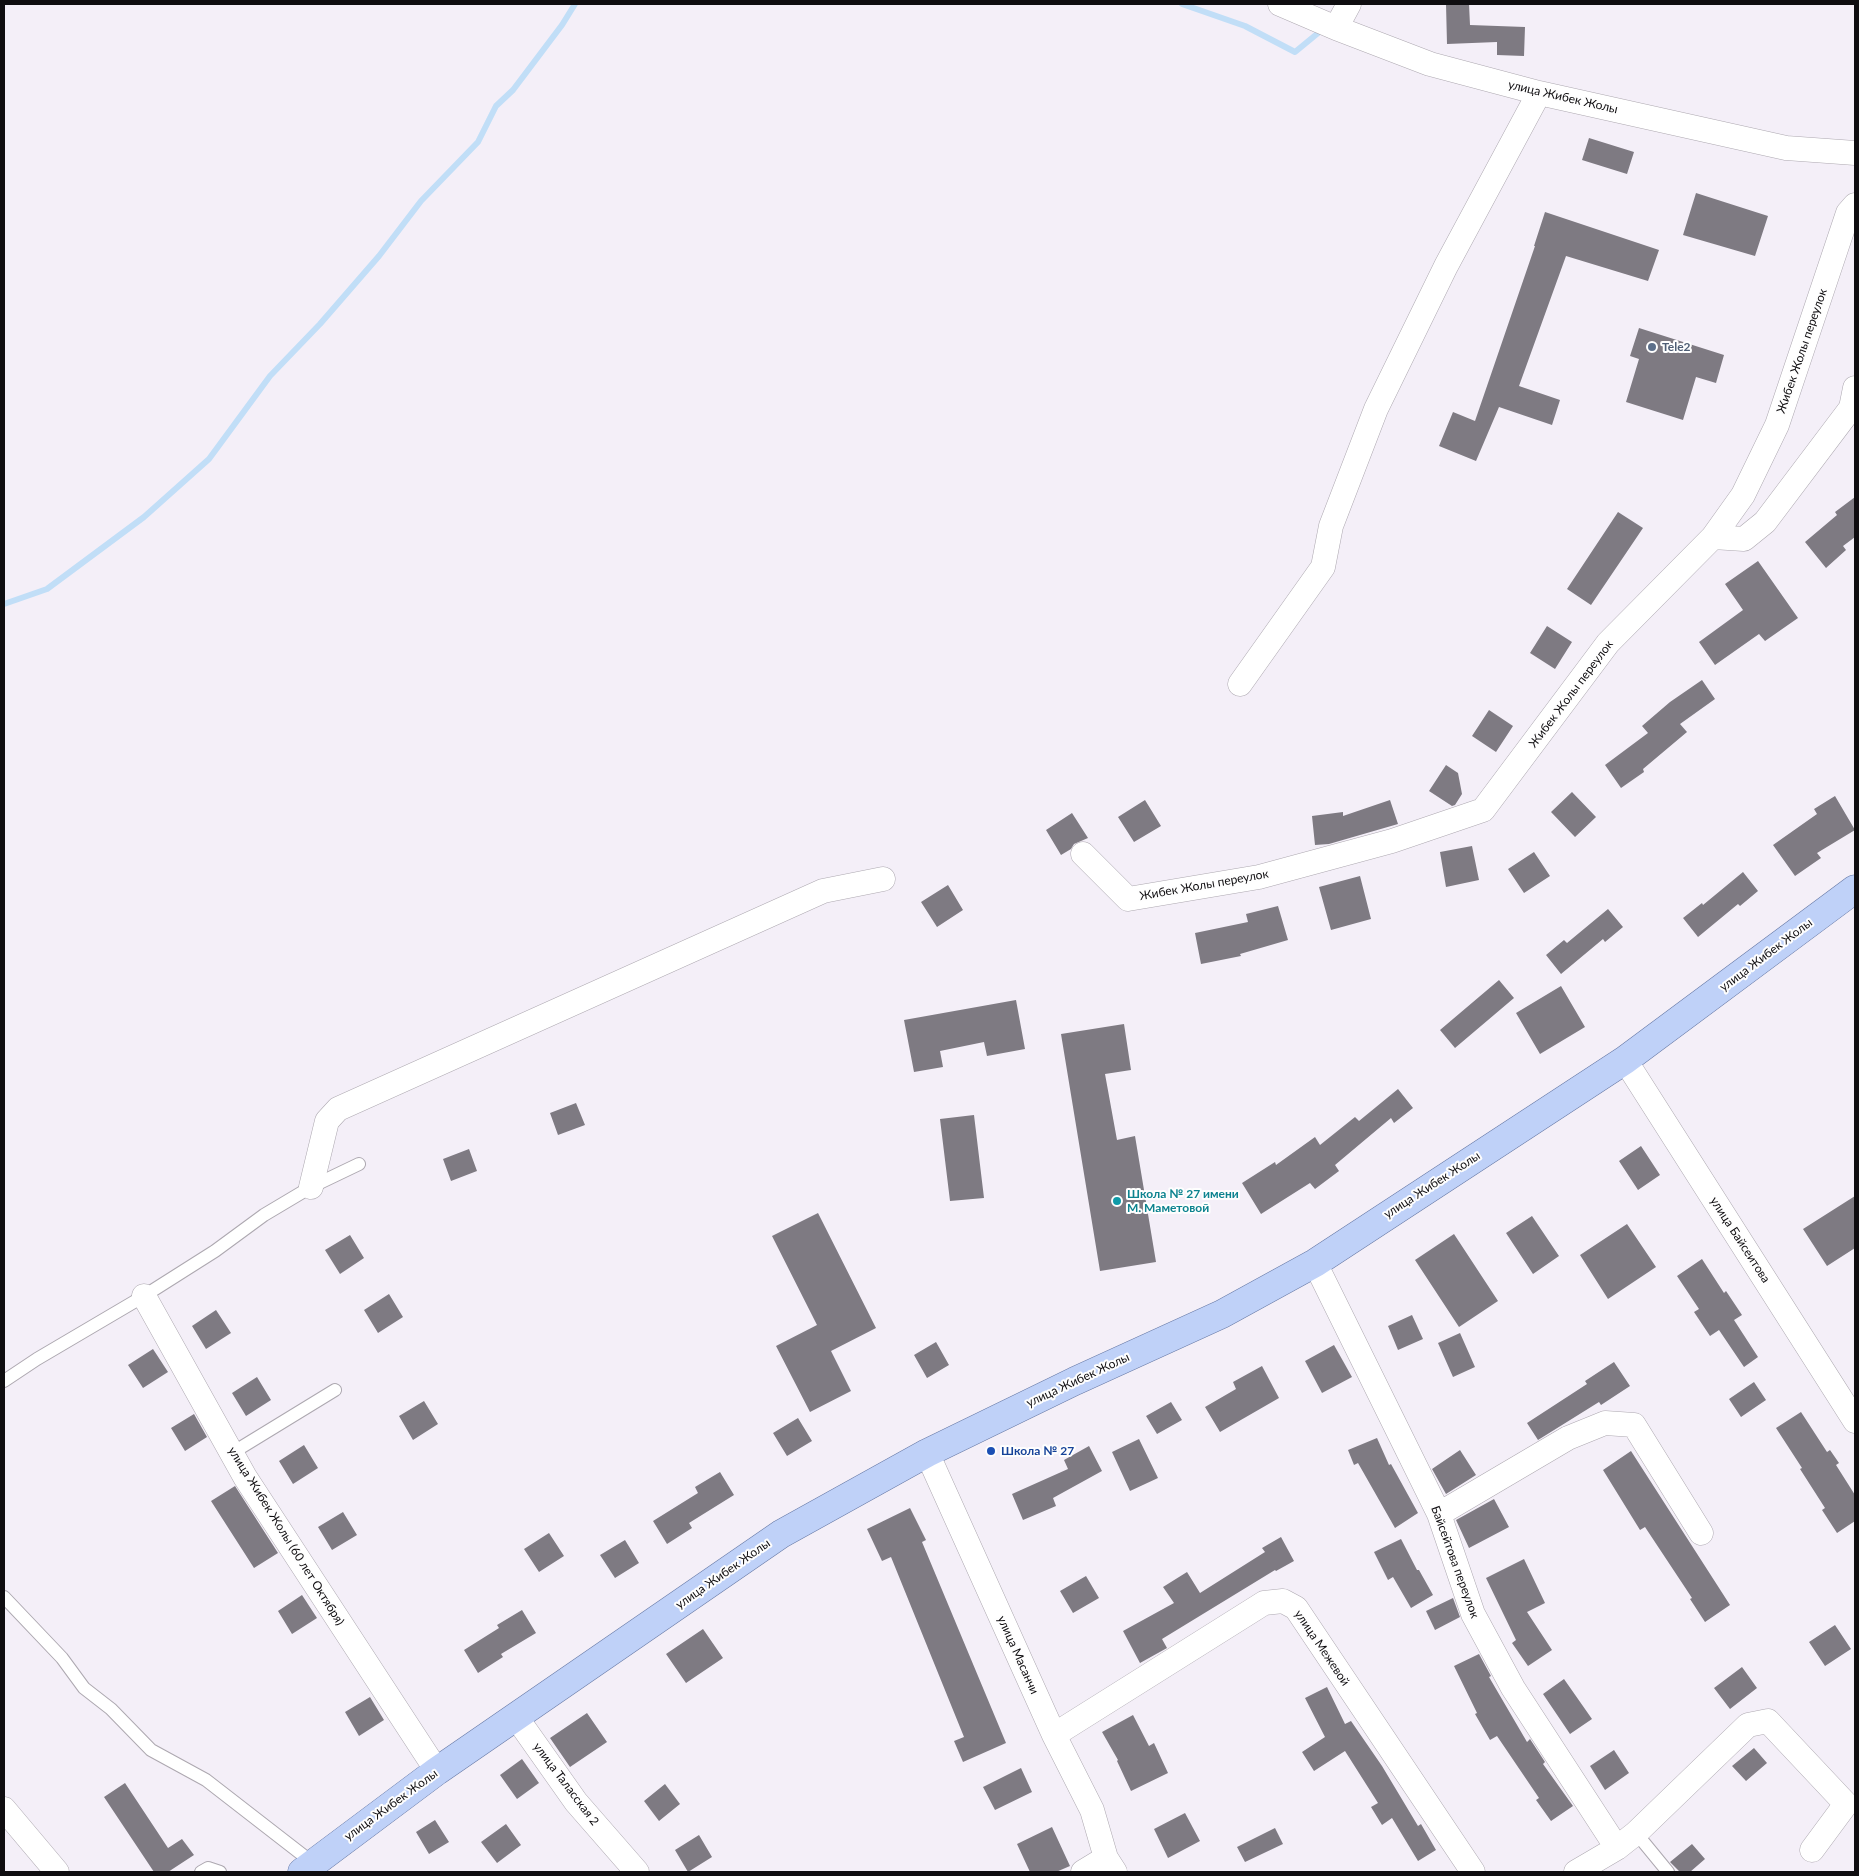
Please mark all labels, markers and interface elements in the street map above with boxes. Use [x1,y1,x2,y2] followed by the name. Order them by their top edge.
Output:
[1507,77,1619,117] street label: улица Жибек Жолы
[1774,287,1830,415] street label: Жибек Жолы переулок
[1662,340,1691,354] place label: Tele2
[1646,341,1658,353] marker: Tele2
[1526,637,1616,751] street label: Жибек Жолы переулок
[1138,867,1270,903] street label: Жибек Жолы переулок
[1717,916,1815,994] street label: улица Жибек Жолы
[1381,1148,1483,1222] street label: улица Жибек Жолы
[1127,1187,1239,1215] place label: Школа № 27 имени М. Маметовой
[1707,1194,1773,1286] street label: улица Байсеитова
[1111,1195,1123,1207] marker: Школа № 27 имени М. Маметовой
[1024,1350,1132,1410] street label: улица Жибек Жолы
[225,1444,347,1628] street label: улица Жибек Жолы (60 лет Октября)
[1001,1444,1074,1458] place label: Школа № 27
[985,1445,997,1457] marker: Школа № 27
[1428,1504,1482,1620] street label: Байсейтова переулок
[673,1536,773,1612] street label: улица Жибек Жолы
[1291,1607,1353,1689] street label: улица Межевой
[994,1614,1042,1696] street label: улица Масанчи
[530,1740,602,1828] street label: улица Таласская 2
[341,1766,441,1844] street label: улица Жибек Жолы

